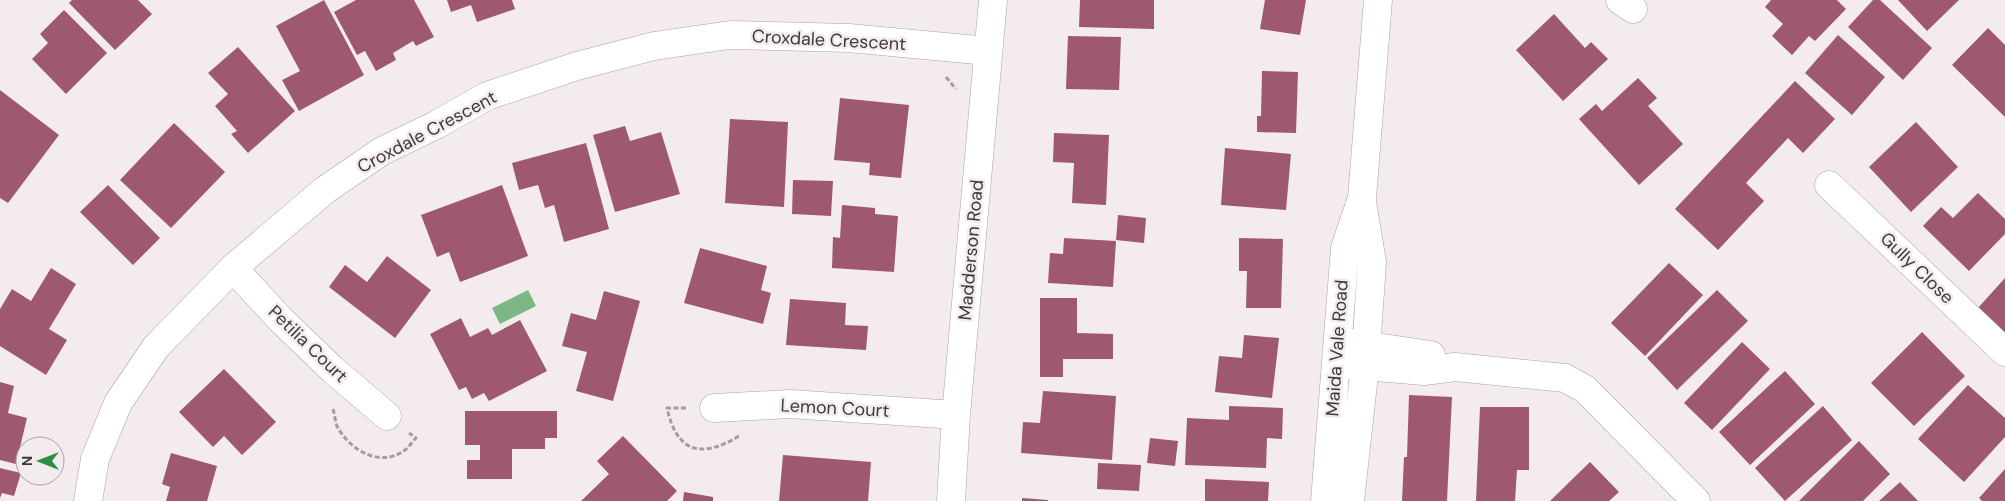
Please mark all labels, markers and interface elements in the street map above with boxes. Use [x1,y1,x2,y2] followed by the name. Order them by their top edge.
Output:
[751,24,907,56] street label: Croxdale Crescent
[353,85,501,179] street label: Croxdale Crescent
[953,179,989,321] street label: Madderson Road
[1875,227,1959,309] street label: Gully Close
[1320,279,1354,417] street label: Maida Vale Road
[263,300,353,388] street label: Petilia Court
[780,393,890,423] street label: Lemon Court
[15,436,65,486] north arrow
[18,456,36,466] text: N

